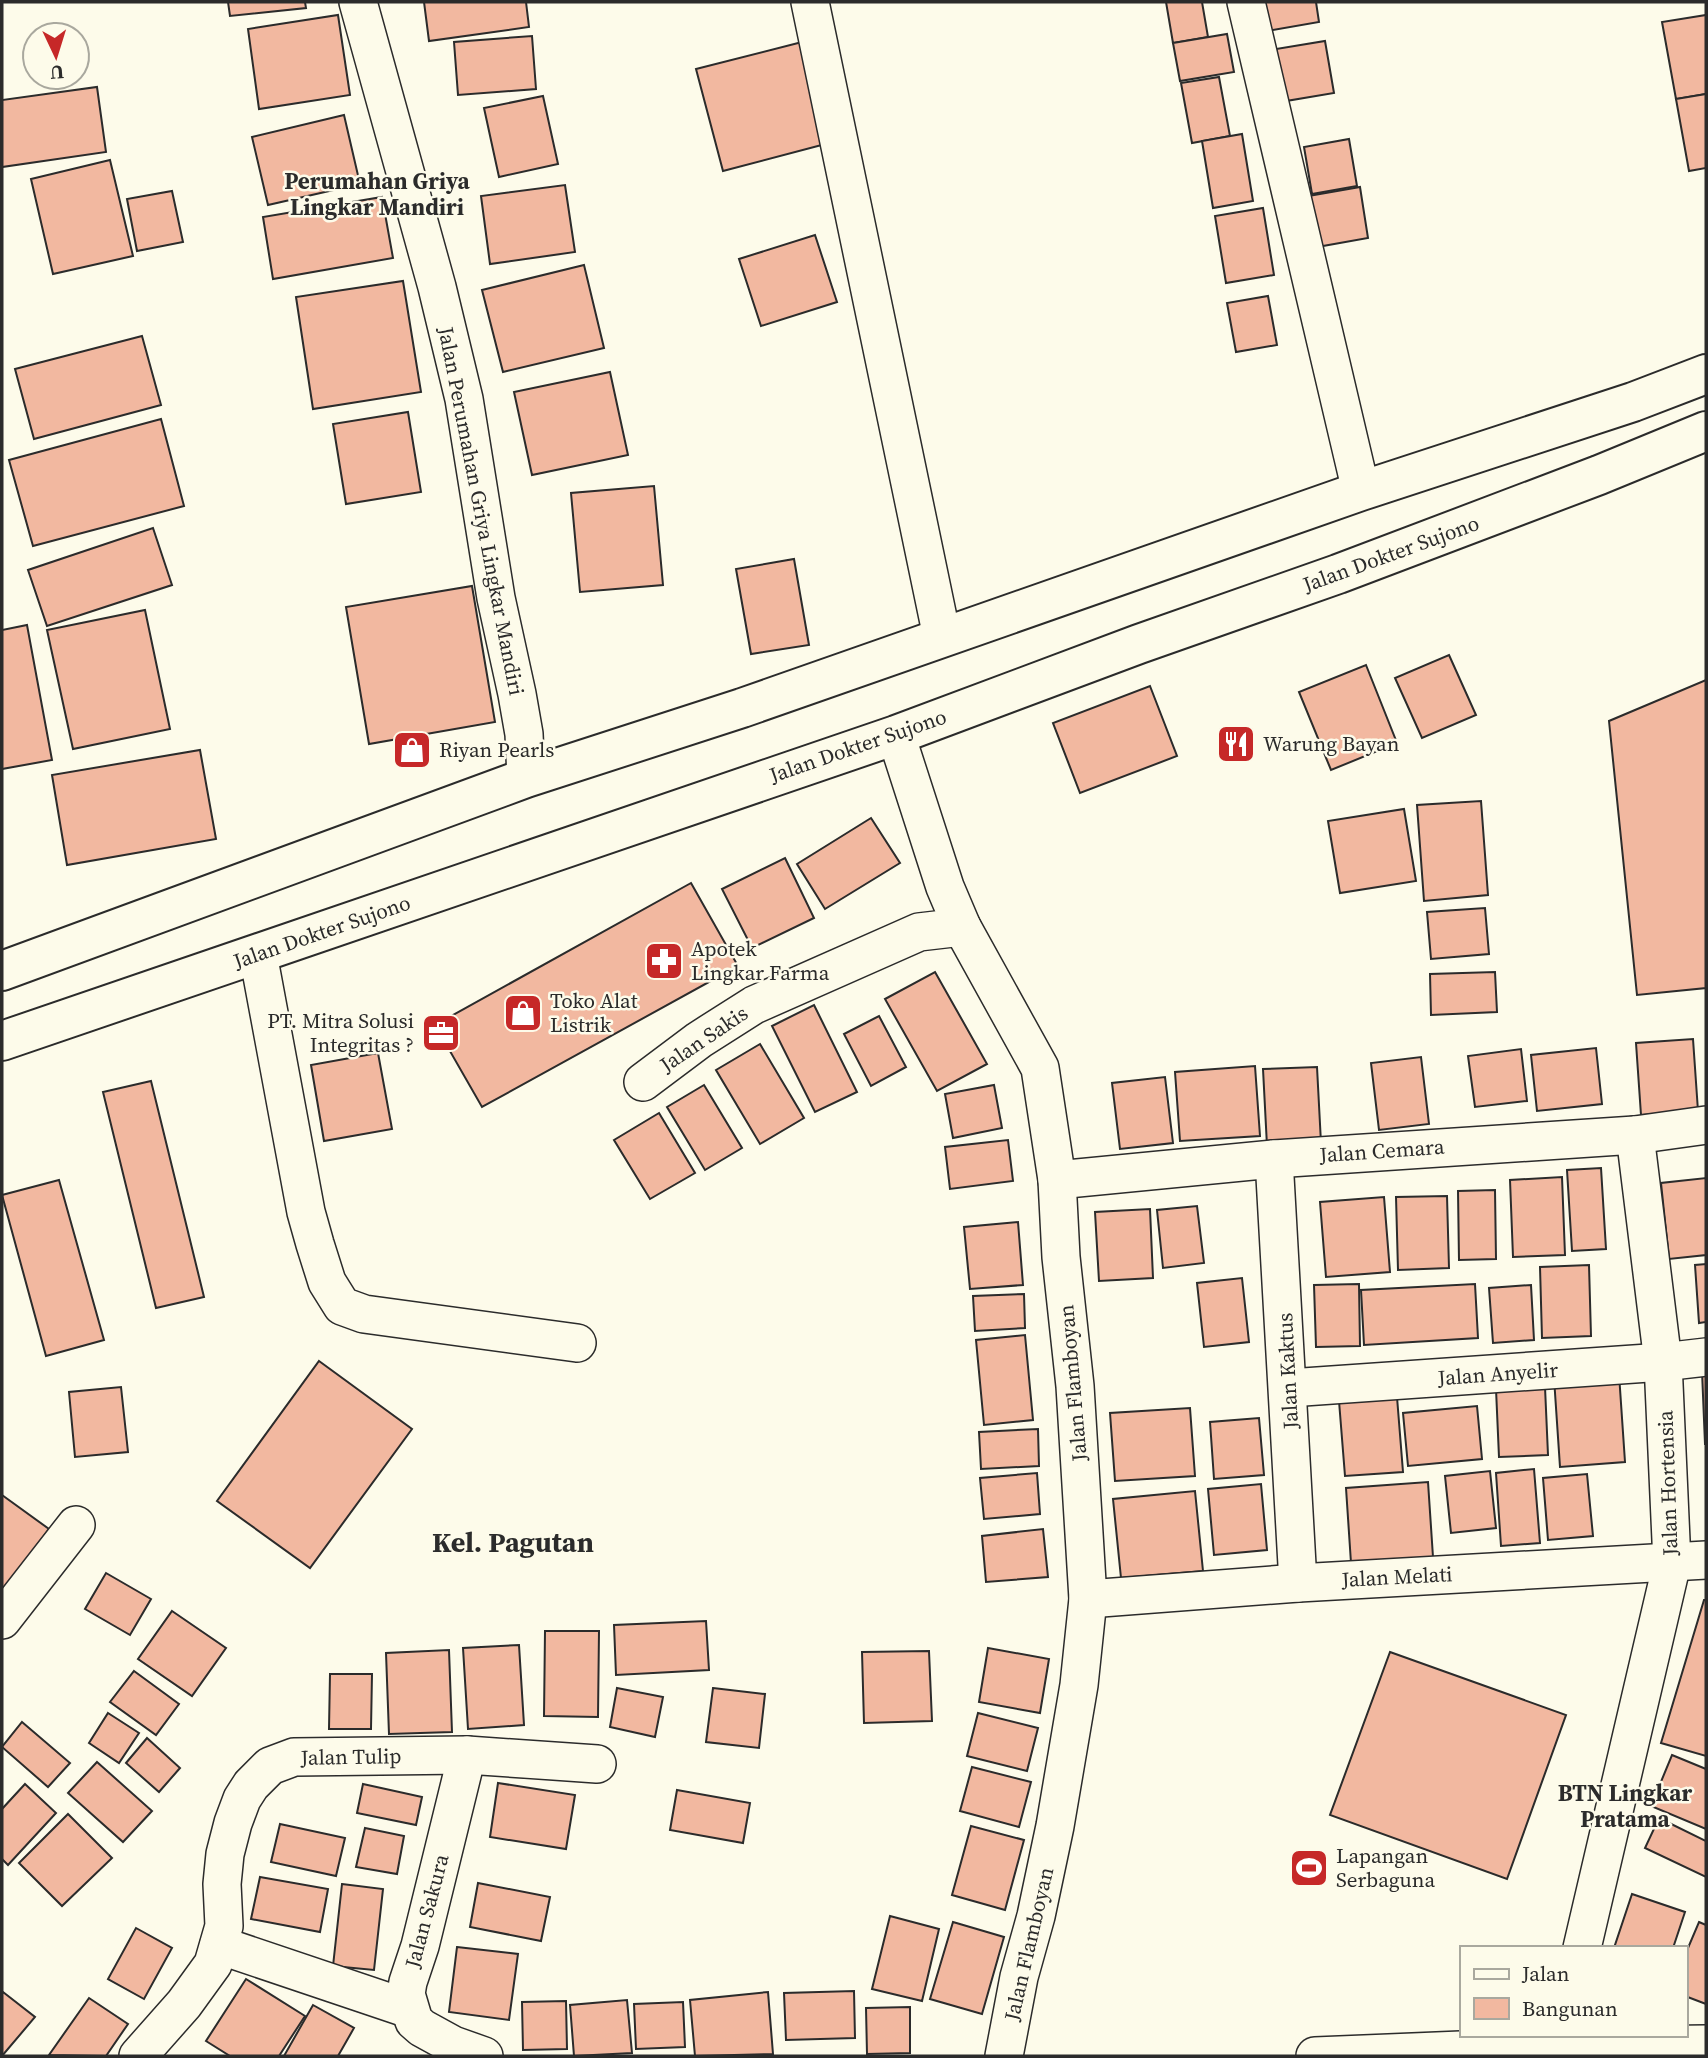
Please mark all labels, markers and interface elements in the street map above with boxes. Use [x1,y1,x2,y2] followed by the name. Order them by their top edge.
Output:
[21,21,91,91] north arrow
[49,60,65,86] text: U
[284,165,471,223] district label: Perumahan Griya Lingkar Mandiri
[431,323,531,698] street label: Jalan Perumahan Griya Lingkar Mandiri
[1298,508,1483,599] street label: Jalan Dokter Sujono
[764,702,950,790] street label: Jalan Dokter Sujono
[1215,723,1257,765] restaurant icon: Warung Bayan
[391,729,433,771] shop icon: Riyan Pearls
[1263,729,1400,758] place label: Warung Bayan
[439,735,554,764] place label: Riyan Pearls
[228,888,414,976] street label: Jalan Dokter Sujono
[691,934,830,987] place label: Apotek Lingkar Farma
[643,940,685,982] pharmacy icon: Apotek Lingkar Farma
[550,986,638,1039] place label: Toko Alat Listrik
[502,992,544,1034] shop icon: Toko Alat Listrik
[653,998,754,1079] street label: Jalan Sakis
[267,1006,414,1059] place label: PT. Mitra Solusi Integritas ?
[420,1012,462,1054] office icon: PT. Mitra Solusi Integritas ?
[1318,1132,1446,1169] street label: Jalan Cemara
[1051,1303,1094,1464] street label: Jalan Flamboyan
[1270,1312,1305,1431] street label: Jalan Kaktus
[1436,1355,1559,1392] street label: Jalan Anyelir
[1650,1409,1685,1557] street label: Jalan Hortensia
[432,1523,594,1561] district label: Kel. Pagutan
[1340,1559,1453,1594] street label: Jalan Melati
[299,1741,402,1772] street label: Jalan Tulip
[1558,1777,1692,1835] district label: BTN Lingkar Pratama
[1336,1841,1436,1894] place label: Lapangan Serbaguna
[1288,1847,1330,1889] sports icon: Lapangan Serbaguna
[397,1850,456,1972] street label: Jalan Sakura
[996,1864,1060,2025] street label: Jalan Flamboyan
[1460,1946,1687,2037] legend
[1521,1959,1570,1988] text: Jalan
[1522,1994,1618,2023] text: Bangunan

